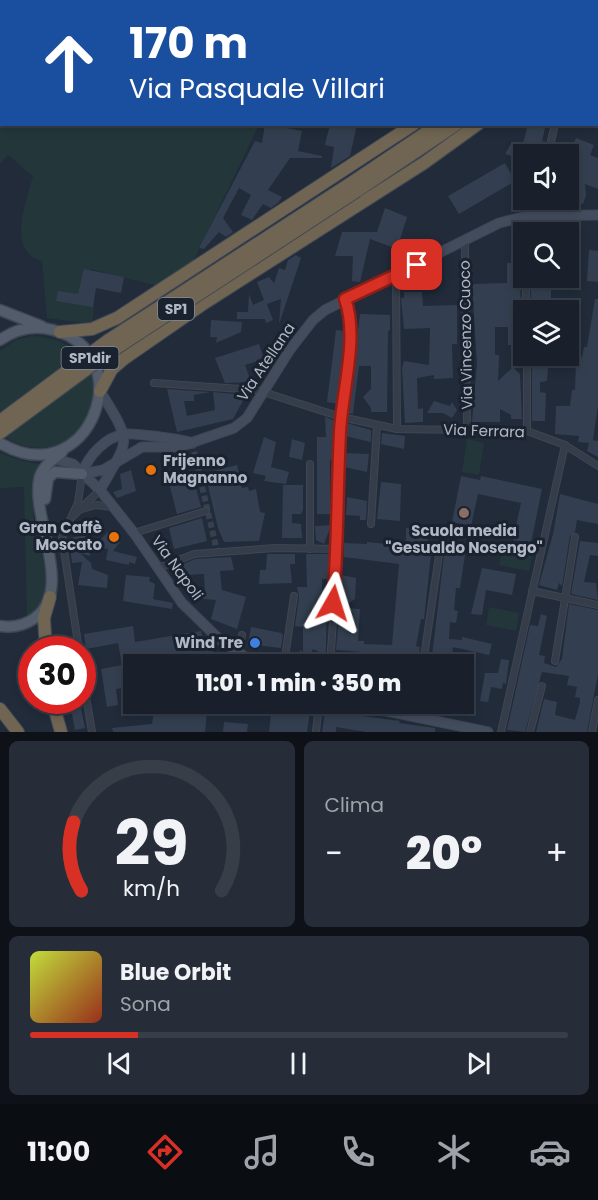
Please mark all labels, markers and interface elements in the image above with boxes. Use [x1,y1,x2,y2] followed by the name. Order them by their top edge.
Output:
[129,14,248,73] text: 170 m
[30,24,108,102] icon: ahead
[129,70,385,107] text: Via Pasquale Villari
[513,144,579,366] map controls
[513,144,579,210] button: sound
[513,222,579,288] button: search
[391,239,442,290] pin
[400,248,433,281] icon: arrive
[454,260,477,410] street label: Via Vincenzo Cuoco
[158,298,194,320] road number: SP1
[513,300,579,366] button: layers
[232,318,299,405] street label: Via Atellana
[62,347,118,369] road number: SP1dir
[443,419,525,442] street label: Via Ferrara
[163,450,248,488] place label: Frijenno Magnanno
[144,463,158,477] marker: Frijenno Magnanno
[457,506,471,520] marker: Scuola media "Gesualdo Nosengo"
[19,517,102,555] place label: Gran Caffè Moscato
[385,520,543,558] place label: Scuola media "Gesualdo Nosengo"
[107,530,121,544] marker: Gran Caffè Moscato
[147,531,208,605] street label: Via Napoli
[301,571,365,635] position arrow
[175,632,243,653] place label: Wind Tre
[18,636,96,714] speed limit sign: 30
[248,636,262,650] marker: Wind Tre
[196,668,401,699] text: 11:01 · 1 min · 350 m
[325,791,384,819] text: Clima
[115,799,189,887] text: 29
[406,822,482,885] text: 20°
[325,830,343,877] text: −
[545,830,568,877] text: +
[123,873,180,904] text: km/h
[120,957,231,988] text: Blue Orbit
[120,990,171,1018] text: Sona
[103,1047,136,1080] icon: previous
[282,1047,315,1080] icon: pause
[462,1047,495,1080] icon: next
[144,1131,186,1173] icon: directions
[241,1131,283,1173] icon: music
[337,1131,379,1173] icon: phone
[433,1131,475,1173] icon: climate
[529,1131,571,1173] icon: car
[27,1133,90,1170] text: 11:00

